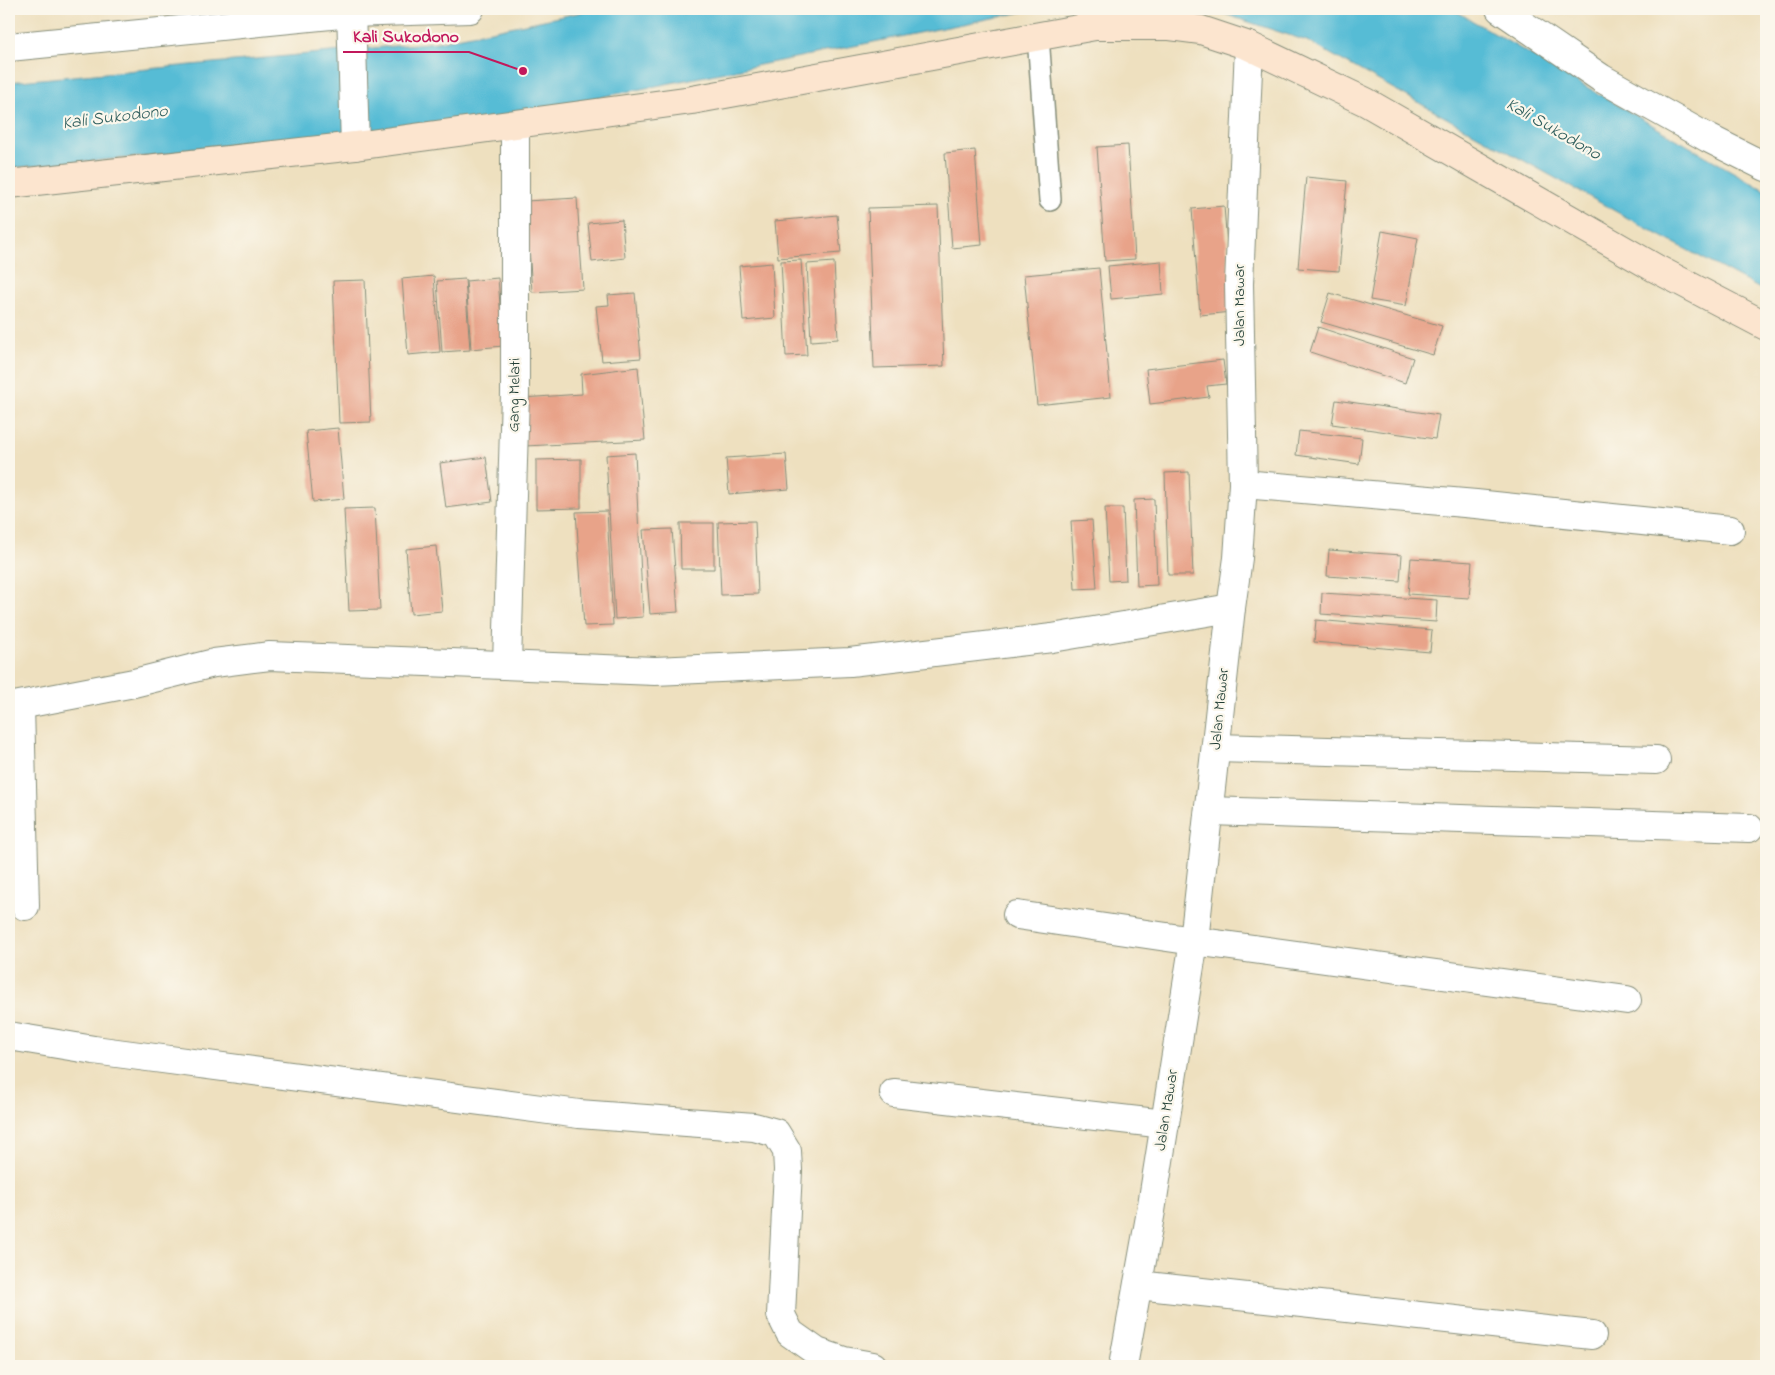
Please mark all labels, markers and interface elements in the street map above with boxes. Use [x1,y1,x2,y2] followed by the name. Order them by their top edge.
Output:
[343,19,469,52] callout: Kali Sukodono
[353,25,459,51] text: Kali Sukodono
[1501,92,1606,168] water label: Kali Sukodono
[61,99,170,137] water label: Kali Sukodono
[1228,264,1252,346] street label: Jalan Mawar
[502,358,528,432] street label: Gang Melati
[1204,667,1236,751] street label: Jalan Mawar
[1149,1068,1185,1152] street label: Jalan Mawar

